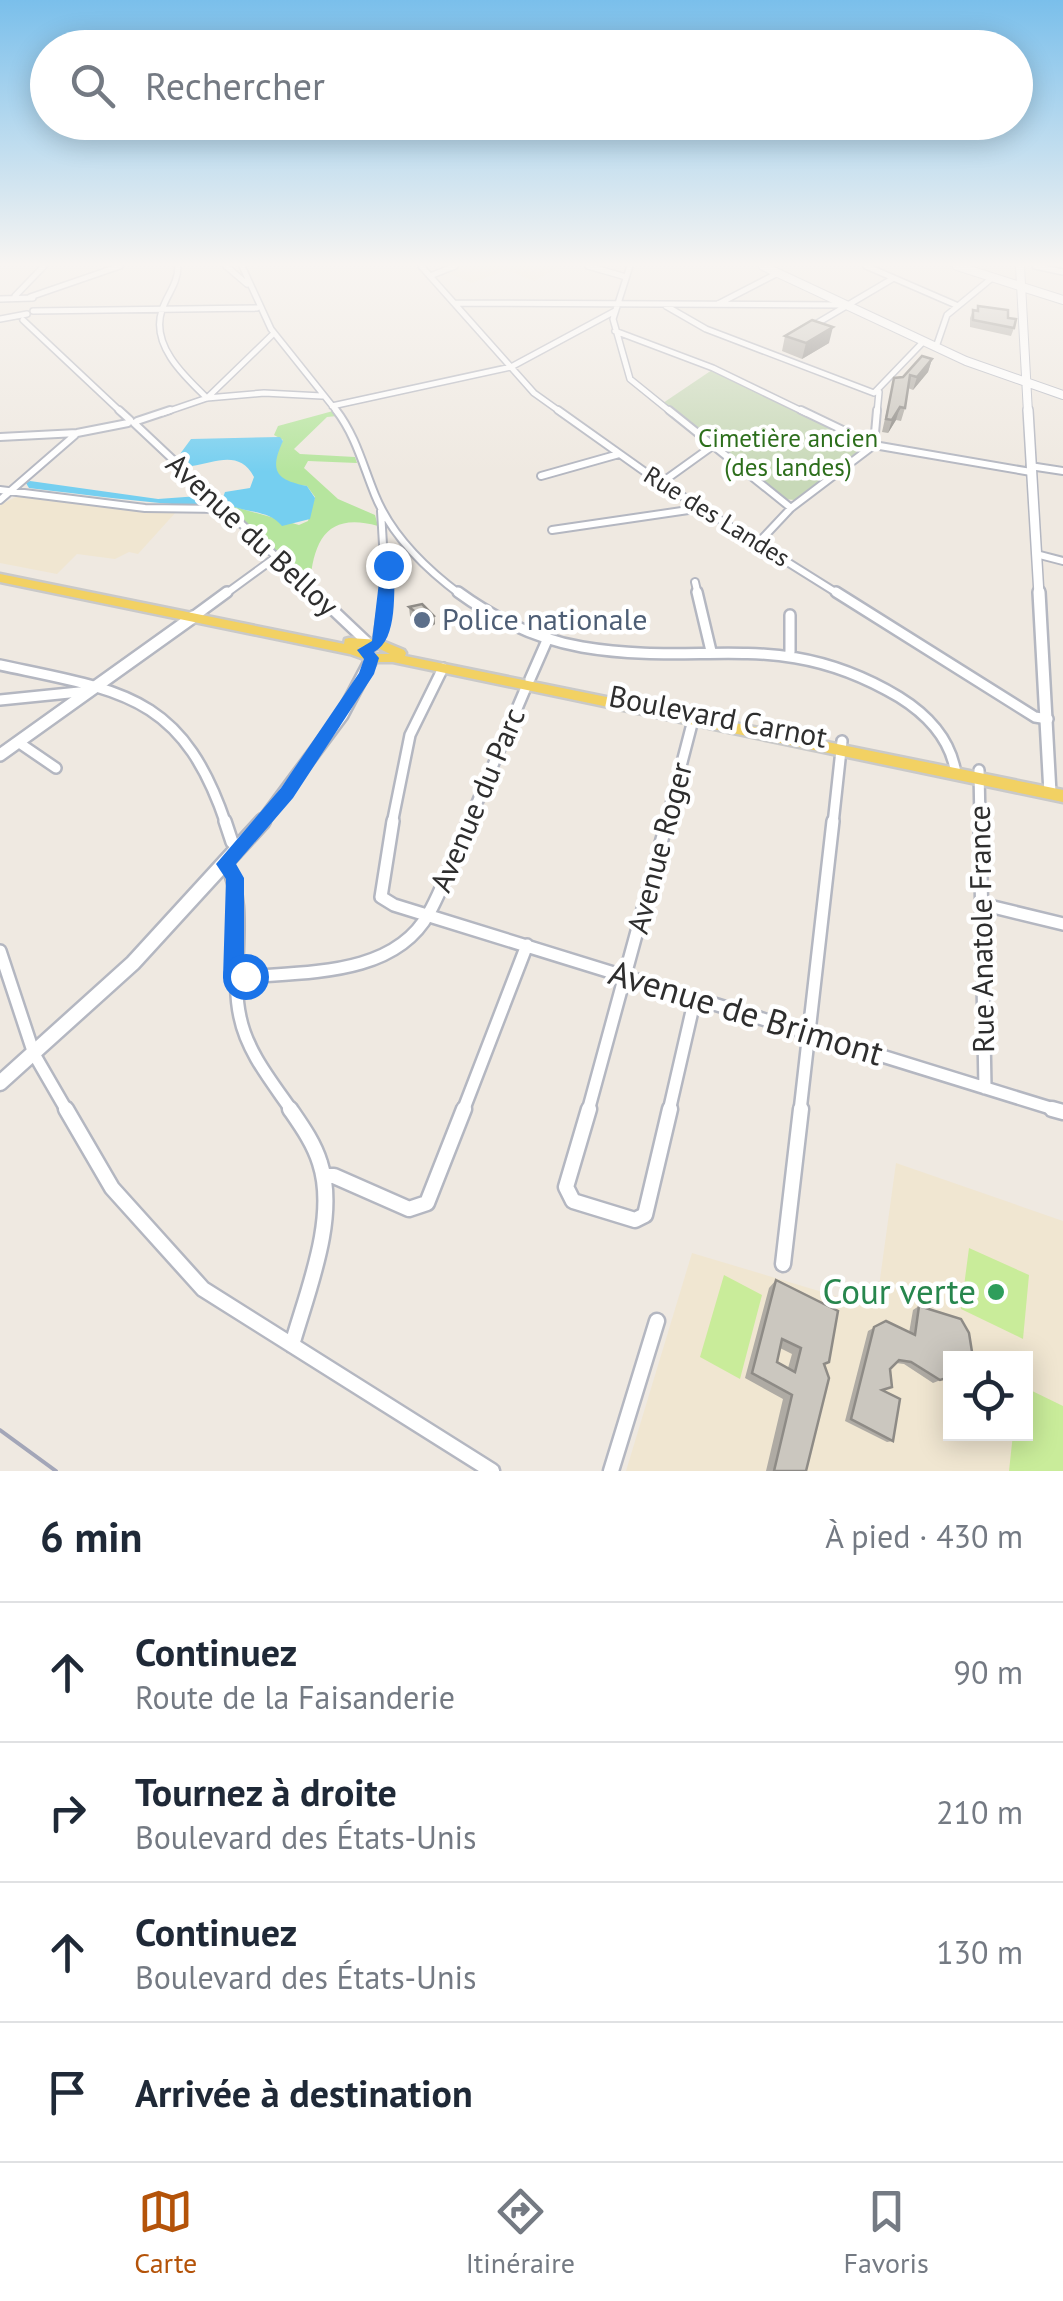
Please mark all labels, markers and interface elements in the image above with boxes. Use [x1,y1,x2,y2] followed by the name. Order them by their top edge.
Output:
[30,30,1033,140] search box
[65,58,120,113] icon: search
[145,61,325,110] text: Rechercher
[698,422,878,483] park label: Cimetière ancien (des landes)
[159,444,348,624] street label: Avenue du Belloy
[638,458,796,574] street label: Rue des Landes
[366,543,412,589] route end
[442,599,648,638] place label: Police nationale
[411,609,433,631] marker: Police nationale
[606,675,831,756] street label: Boulevard Carnot
[420,701,533,897] street label: Avenue du Parc
[617,758,700,938] street label: Avenue Roger
[959,805,1002,1053] street label: Rue Anatole France
[604,948,889,1076] street label: Avenue de Brimont
[223,954,269,1000] route start
[822,1268,976,1314] place label: Cour verte
[985,1281,1007,1303] marker: Cour verte
[943,1351,1033,1441] map controls
[943,1351,1033,1441] button: locate
[40,1509,142,1564] text: 6 min
[825,1515,1023,1557] text: À pied · 430 m
[135,1627,297,1676] text: Continuez
[40,1645,95,1700] icon: ahead
[954,1651,1023,1693] text: 90 m
[135,1676,455,1718] text: Route de la Faisanderie
[135,1767,397,1816] text: Tournez à droite
[40,1785,95,1840] icon: right
[936,1791,1023,1833] text: 210 m
[135,1816,477,1858] text: Boulevard des États-Unis
[135,1907,297,1956] text: Continuez
[40,1925,95,1980] icon: ahead
[936,1931,1023,1973] text: 130 m
[135,1956,477,1998] text: Boulevard des États-Unis
[40,2065,95,2120] icon: arrive
[135,2068,473,2117] text: Arrivée à destination
[134,2184,197,2281] tab: Carte
[466,2184,575,2281] tab: Itinéraire
[843,2184,929,2281] tab: Favoris

